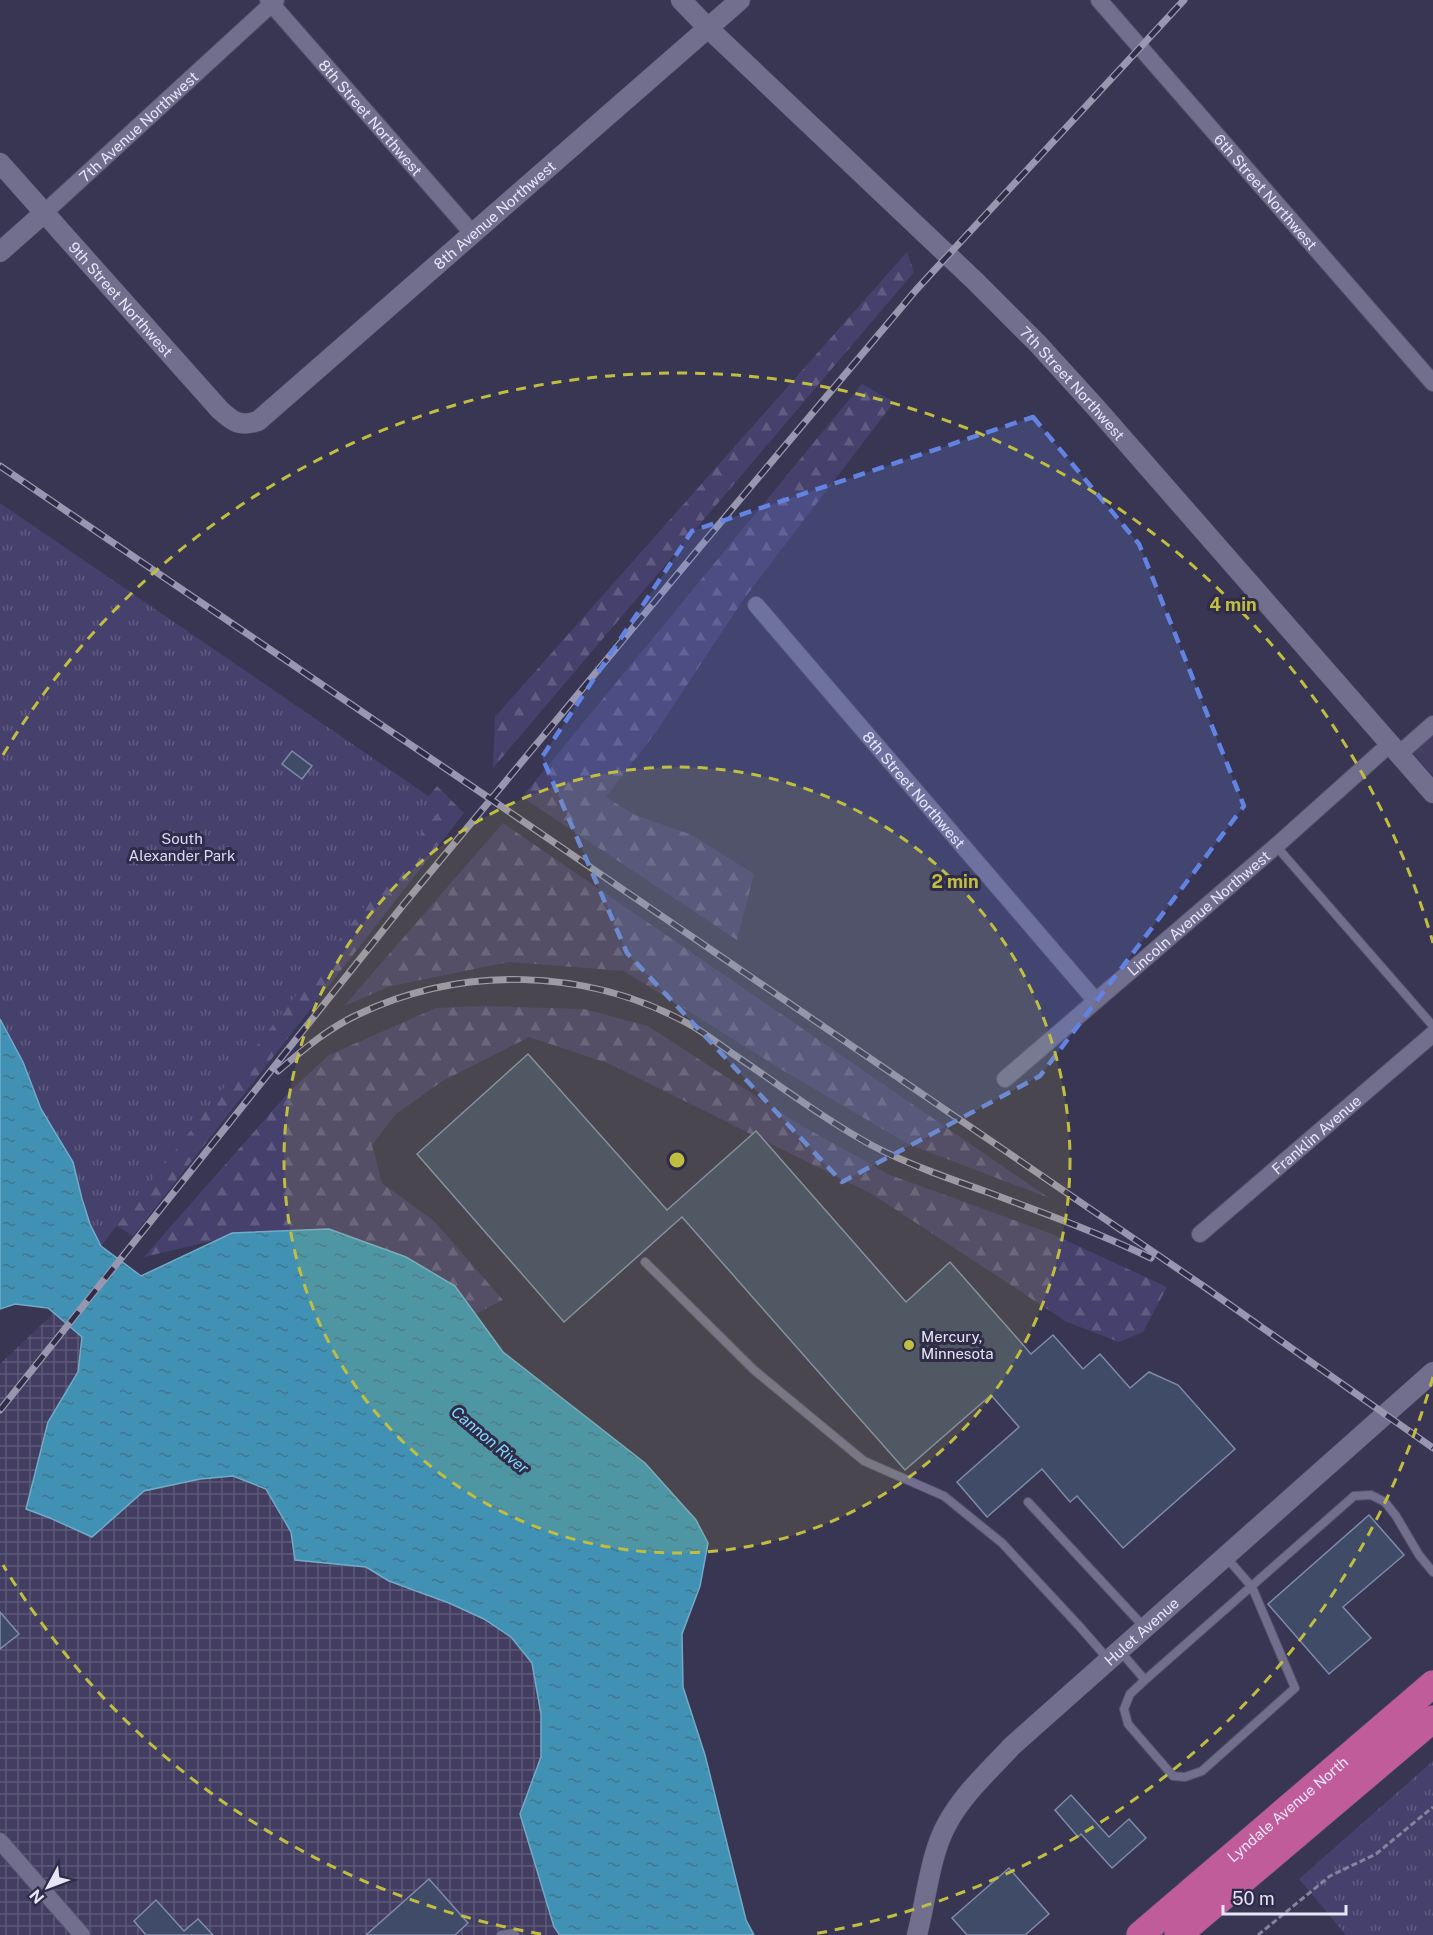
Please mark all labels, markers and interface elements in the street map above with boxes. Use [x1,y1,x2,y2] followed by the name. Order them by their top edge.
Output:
[316,56,426,179] street label: 8th Street Northwest
[75,68,201,185] street label: 7th Avenue Northwest
[1211,130,1321,253] street label: 6th Street Northwest
[430,157,559,272] street label: 8th Avenue Northwest
[66,238,177,360] street label: 9th Street Northwest
[1017,323,1129,443] street label: 7th Street Northwest
[1209,594,1257,615] text: 4 min
[860,728,969,851] street label: 8th Street Northwest
[129,830,235,864] park label: South Alexander Park
[1124,847,1273,979] street label: Lincoln Avenue Northwest
[931,871,979,892] text: 2 min
[1268,1091,1364,1177] street label: Franklin Avenue
[667,1150,687,1170] centre of rings
[921,1328,994,1362] place label: Mercury, Minnesota
[902,1338,916,1352] marker: Mercury, Minnesota
[448,1402,533,1478] water label: Cannon River
[1101,1594,1182,1669] street label: Hulet Avenue
[1224,1752,1351,1865] street label: Lyndale Avenue North
[18,1857,78,1917] north arrow
[1223,1878,1346,1916] scale bar
[26,1886,48,1907] text: N
[1232,1888,1275,1909] text: 50 m

